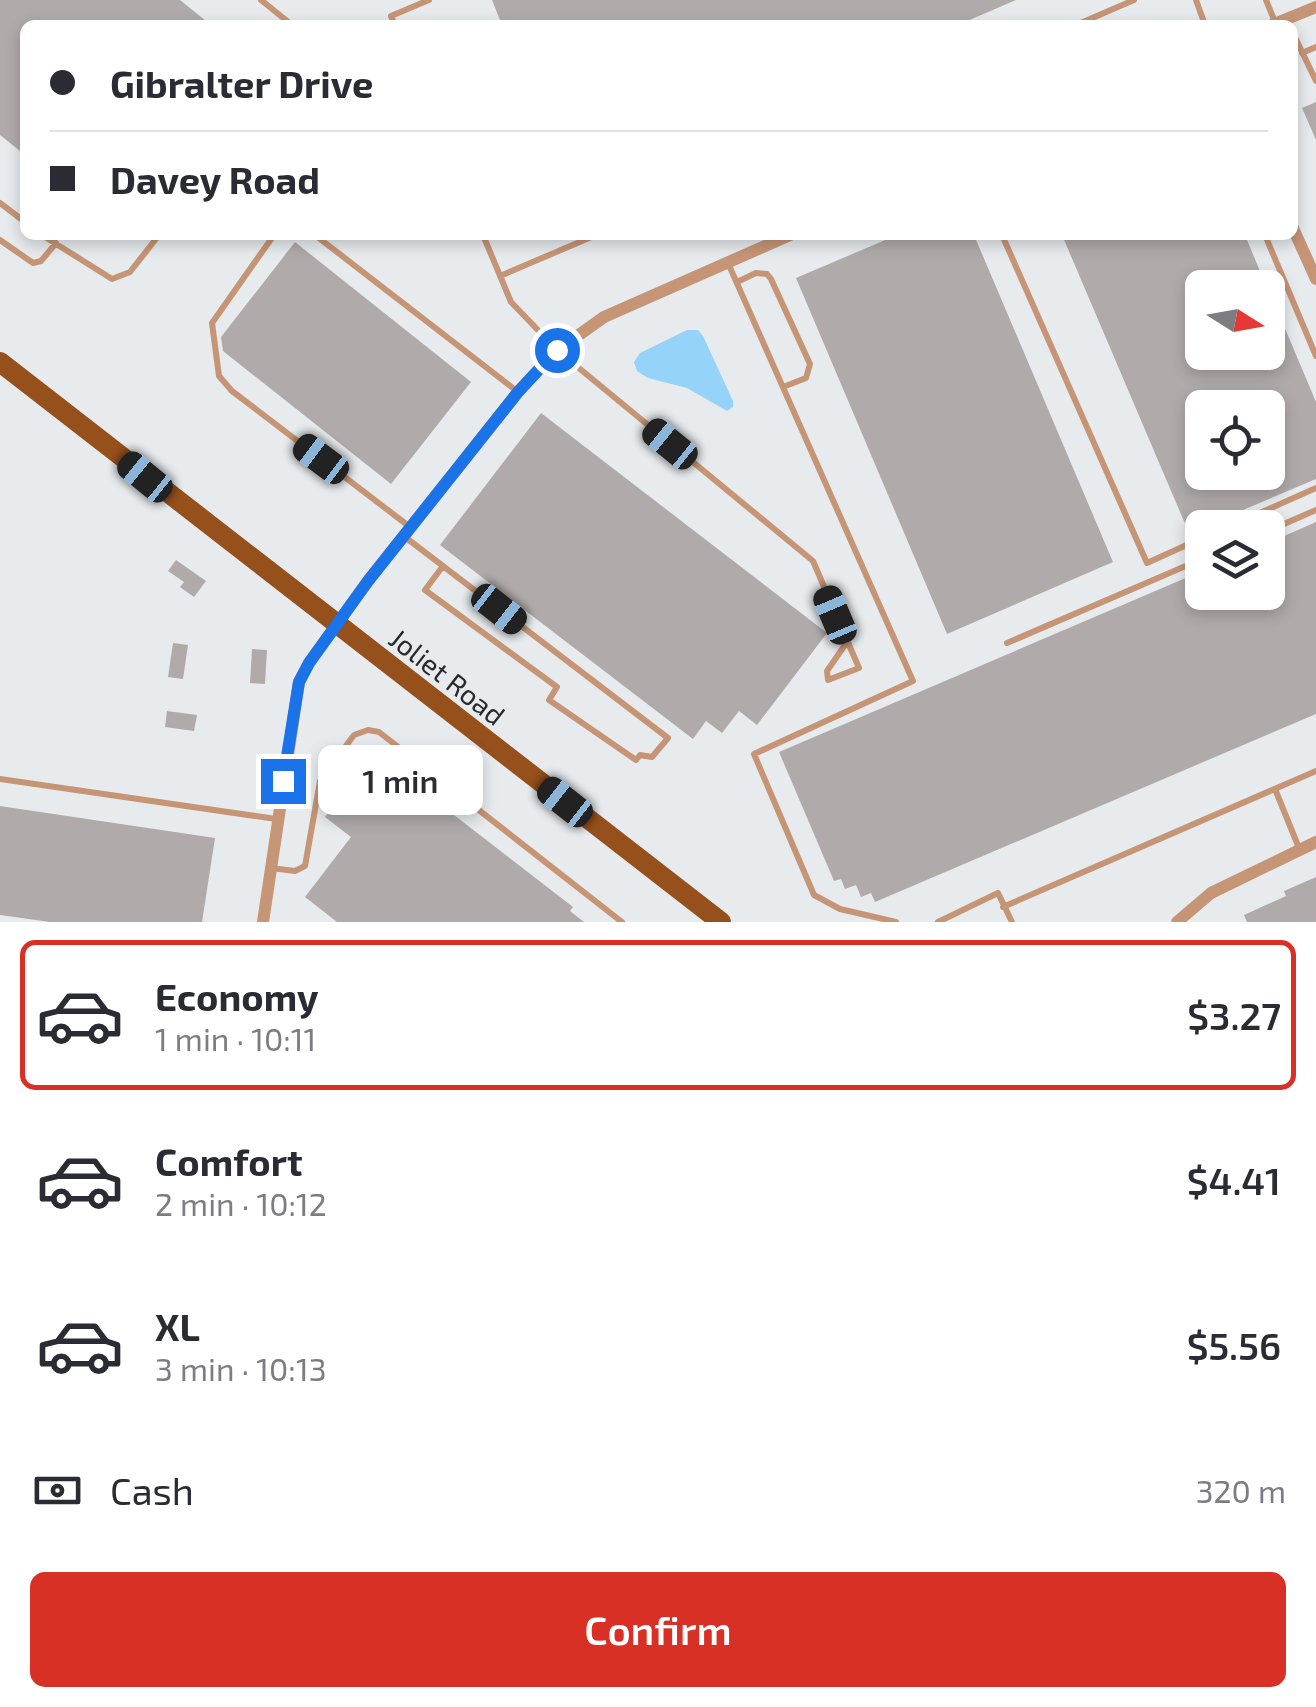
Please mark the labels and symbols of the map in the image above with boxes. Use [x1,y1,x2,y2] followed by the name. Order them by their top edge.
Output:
[1185,270,1285,370] north arrow
[535,328,580,373] route start
[637,413,703,475] car
[288,429,354,489] car
[112,446,178,508] car
[466,579,532,639] car
[809,582,861,648] car
[383,621,512,732] street label: Joliet Road
[318,746,483,816] callout: 1 min
[261,759,306,804] route end
[532,772,598,832] car

